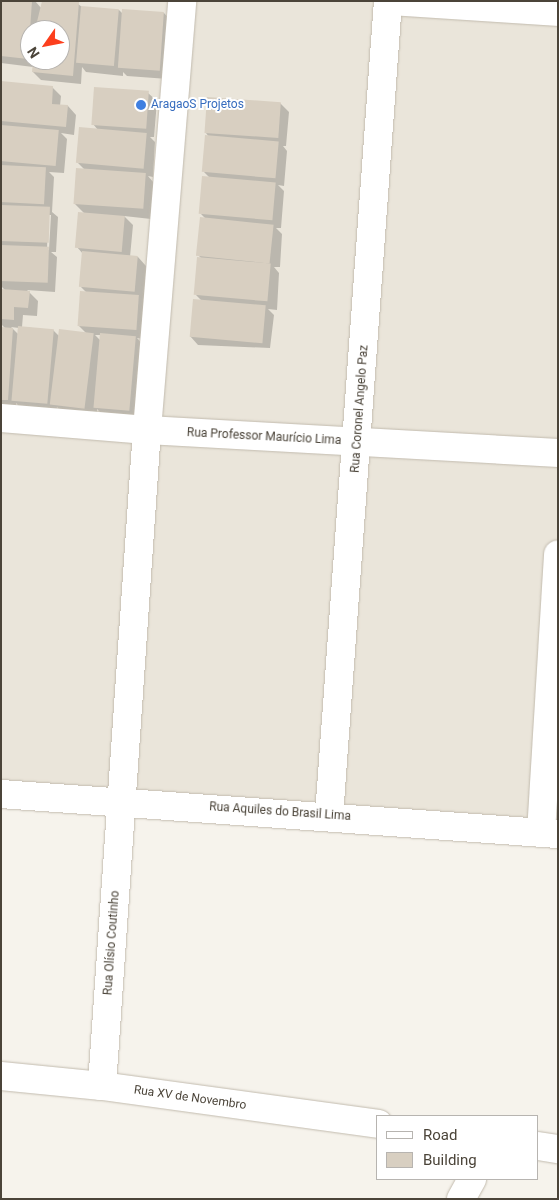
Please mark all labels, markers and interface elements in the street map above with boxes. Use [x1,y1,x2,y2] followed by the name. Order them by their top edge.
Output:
[20,20,70,70] north arrow
[24,44,43,61] text: N
[151,98,244,112] place label: AragaoS Projetos
[135,99,147,111] marker: AragaoS Projetos
[348,345,372,473] street label: Rua Coronel Angelo Paz
[186,426,342,448] street label: Rua Professor Maurício Lima
[209,800,351,824] street label: Rua Aquiles do Brasil Lima
[101,890,123,996] street label: Rua Olísio Coutinho
[133,1083,247,1113] street label: Rua XV de Novembro
[376,1115,539,1180] legend
[423,1126,457,1144] text: Road
[423,1151,477,1169] text: Building

